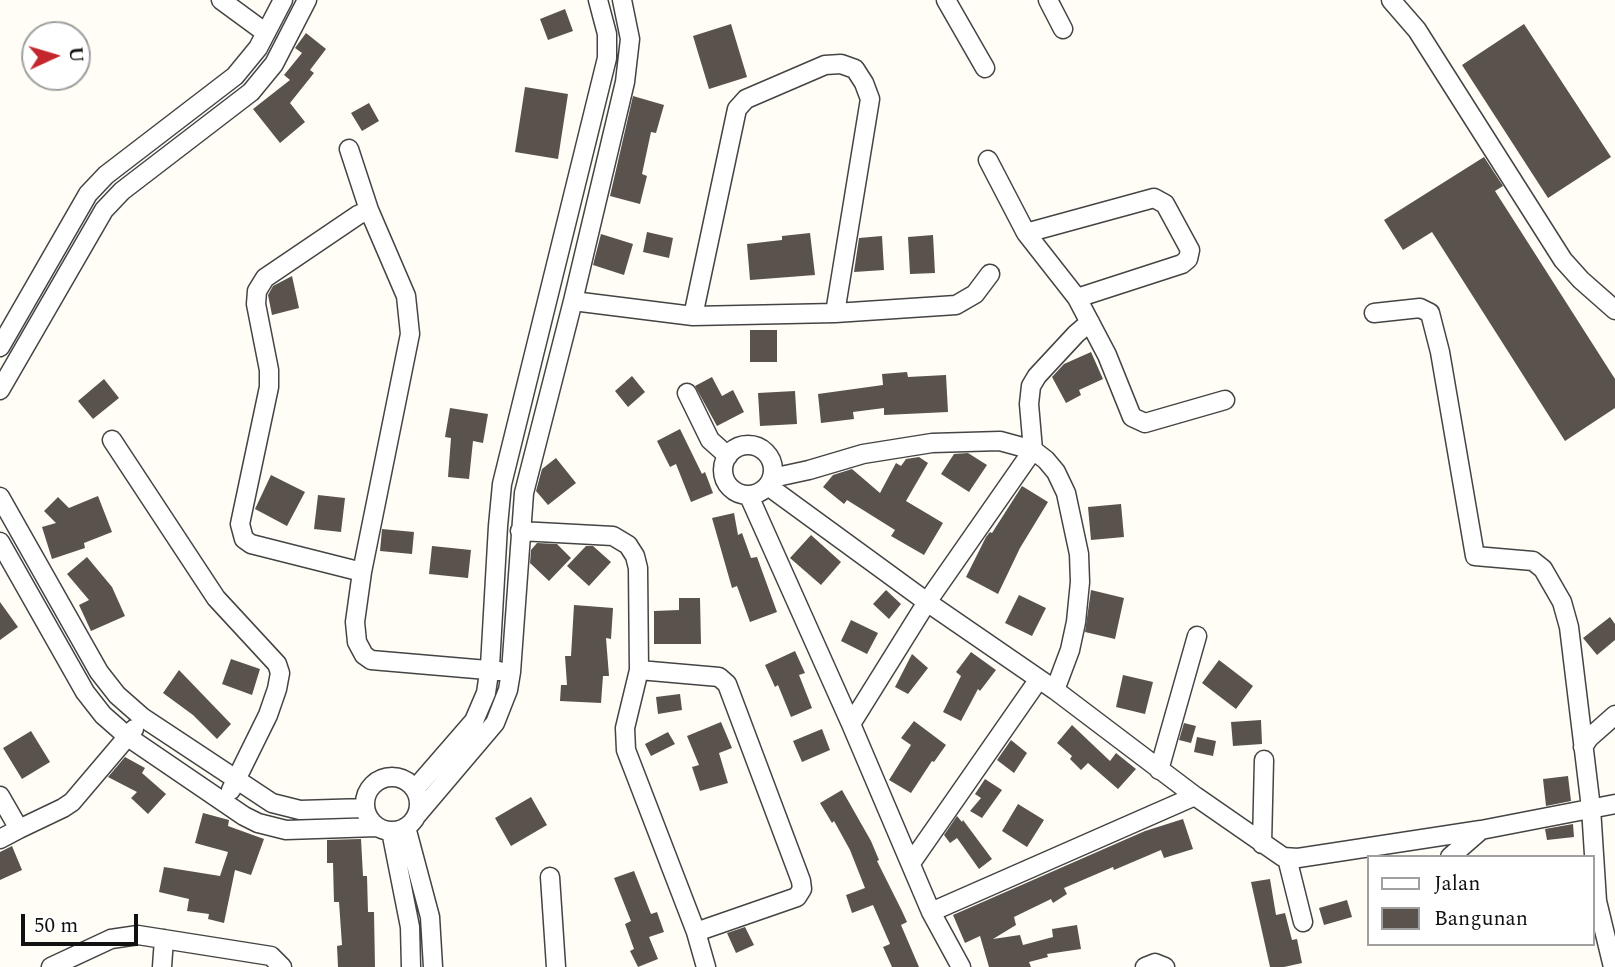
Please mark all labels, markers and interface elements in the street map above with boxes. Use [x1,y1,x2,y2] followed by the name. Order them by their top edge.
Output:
[21,21,91,91] north arrow
[60,46,90,64] text: U
[1366,855,1594,946] legend
[1434,868,1480,900] text: Jalan
[24,900,142,944] scale bar
[1434,903,1528,935] text: Bangunan
[34,910,78,942] text: 50 m

